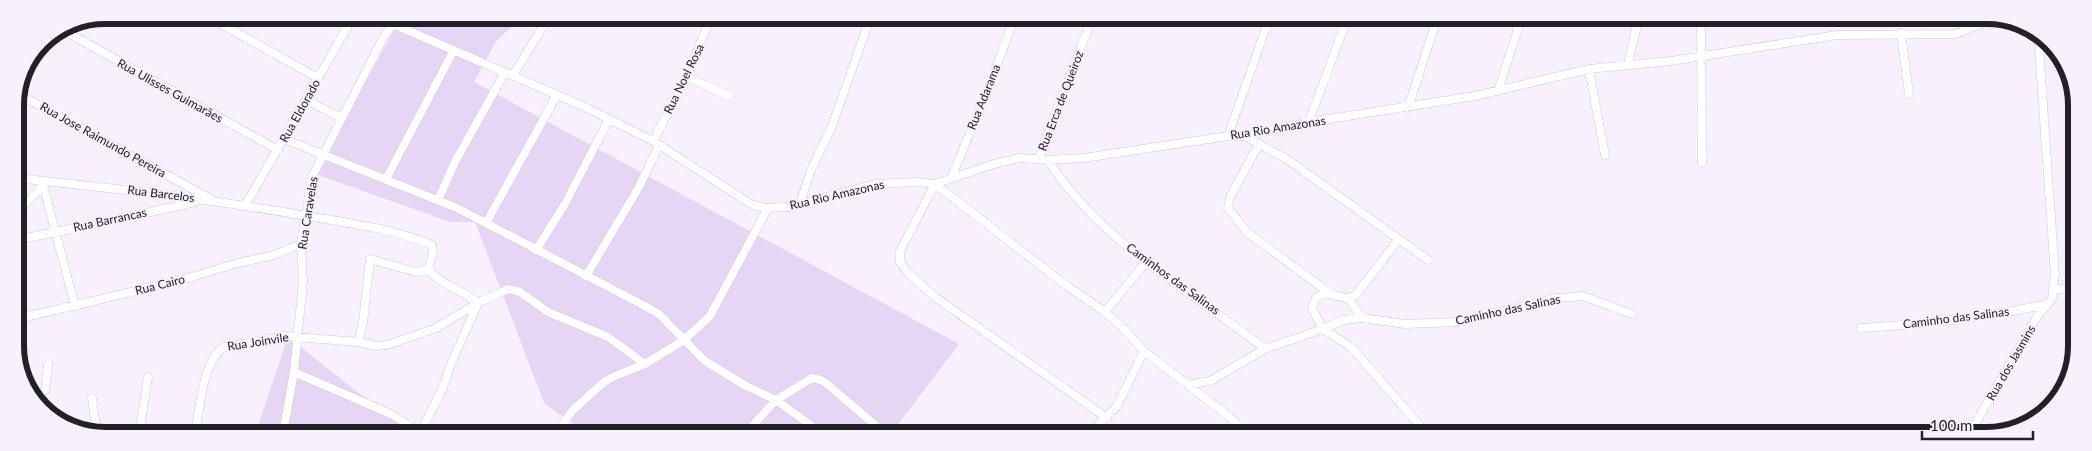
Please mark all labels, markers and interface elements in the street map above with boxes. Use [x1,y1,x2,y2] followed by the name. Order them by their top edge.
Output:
[660,41,707,116] street label: Rua Noel Rosa
[1034,48,1087,153] street label: Rua Erca de Queiroz
[115,55,226,126] street label: Rua Ulisses Guimarães
[964,62,1003,132] street label: Rua Adarama
[276,76,323,145] street label: Rua Eldorado
[38,99,169,181] street label: Rua Jose Raimundo Pereira
[1229,113,1327,142] street label: Rua Rio Amazonas
[294,175,321,250] street label: Rua Caravelas
[788,176,886,213] street label: Rua Rio Amazonas
[127,182,195,205] street label: Rua Barcelos
[72,204,148,235] street label: Rua Barrancas
[1124,240,1223,318] street label: Caminhos das Salinas
[133,271,187,298] street label: Rua Cairo
[1454,291,1562,328] street label: Caminho das Salinas
[1902,304,2010,331] street label: Caminho das Salinas
[1983,322,2038,403] street label: Rua dos Jasmins
[226,329,290,354] street label: Rua Joinvile
[1922,408,2033,440] scale bar
[1930,416,1972,434] text: 100 m

